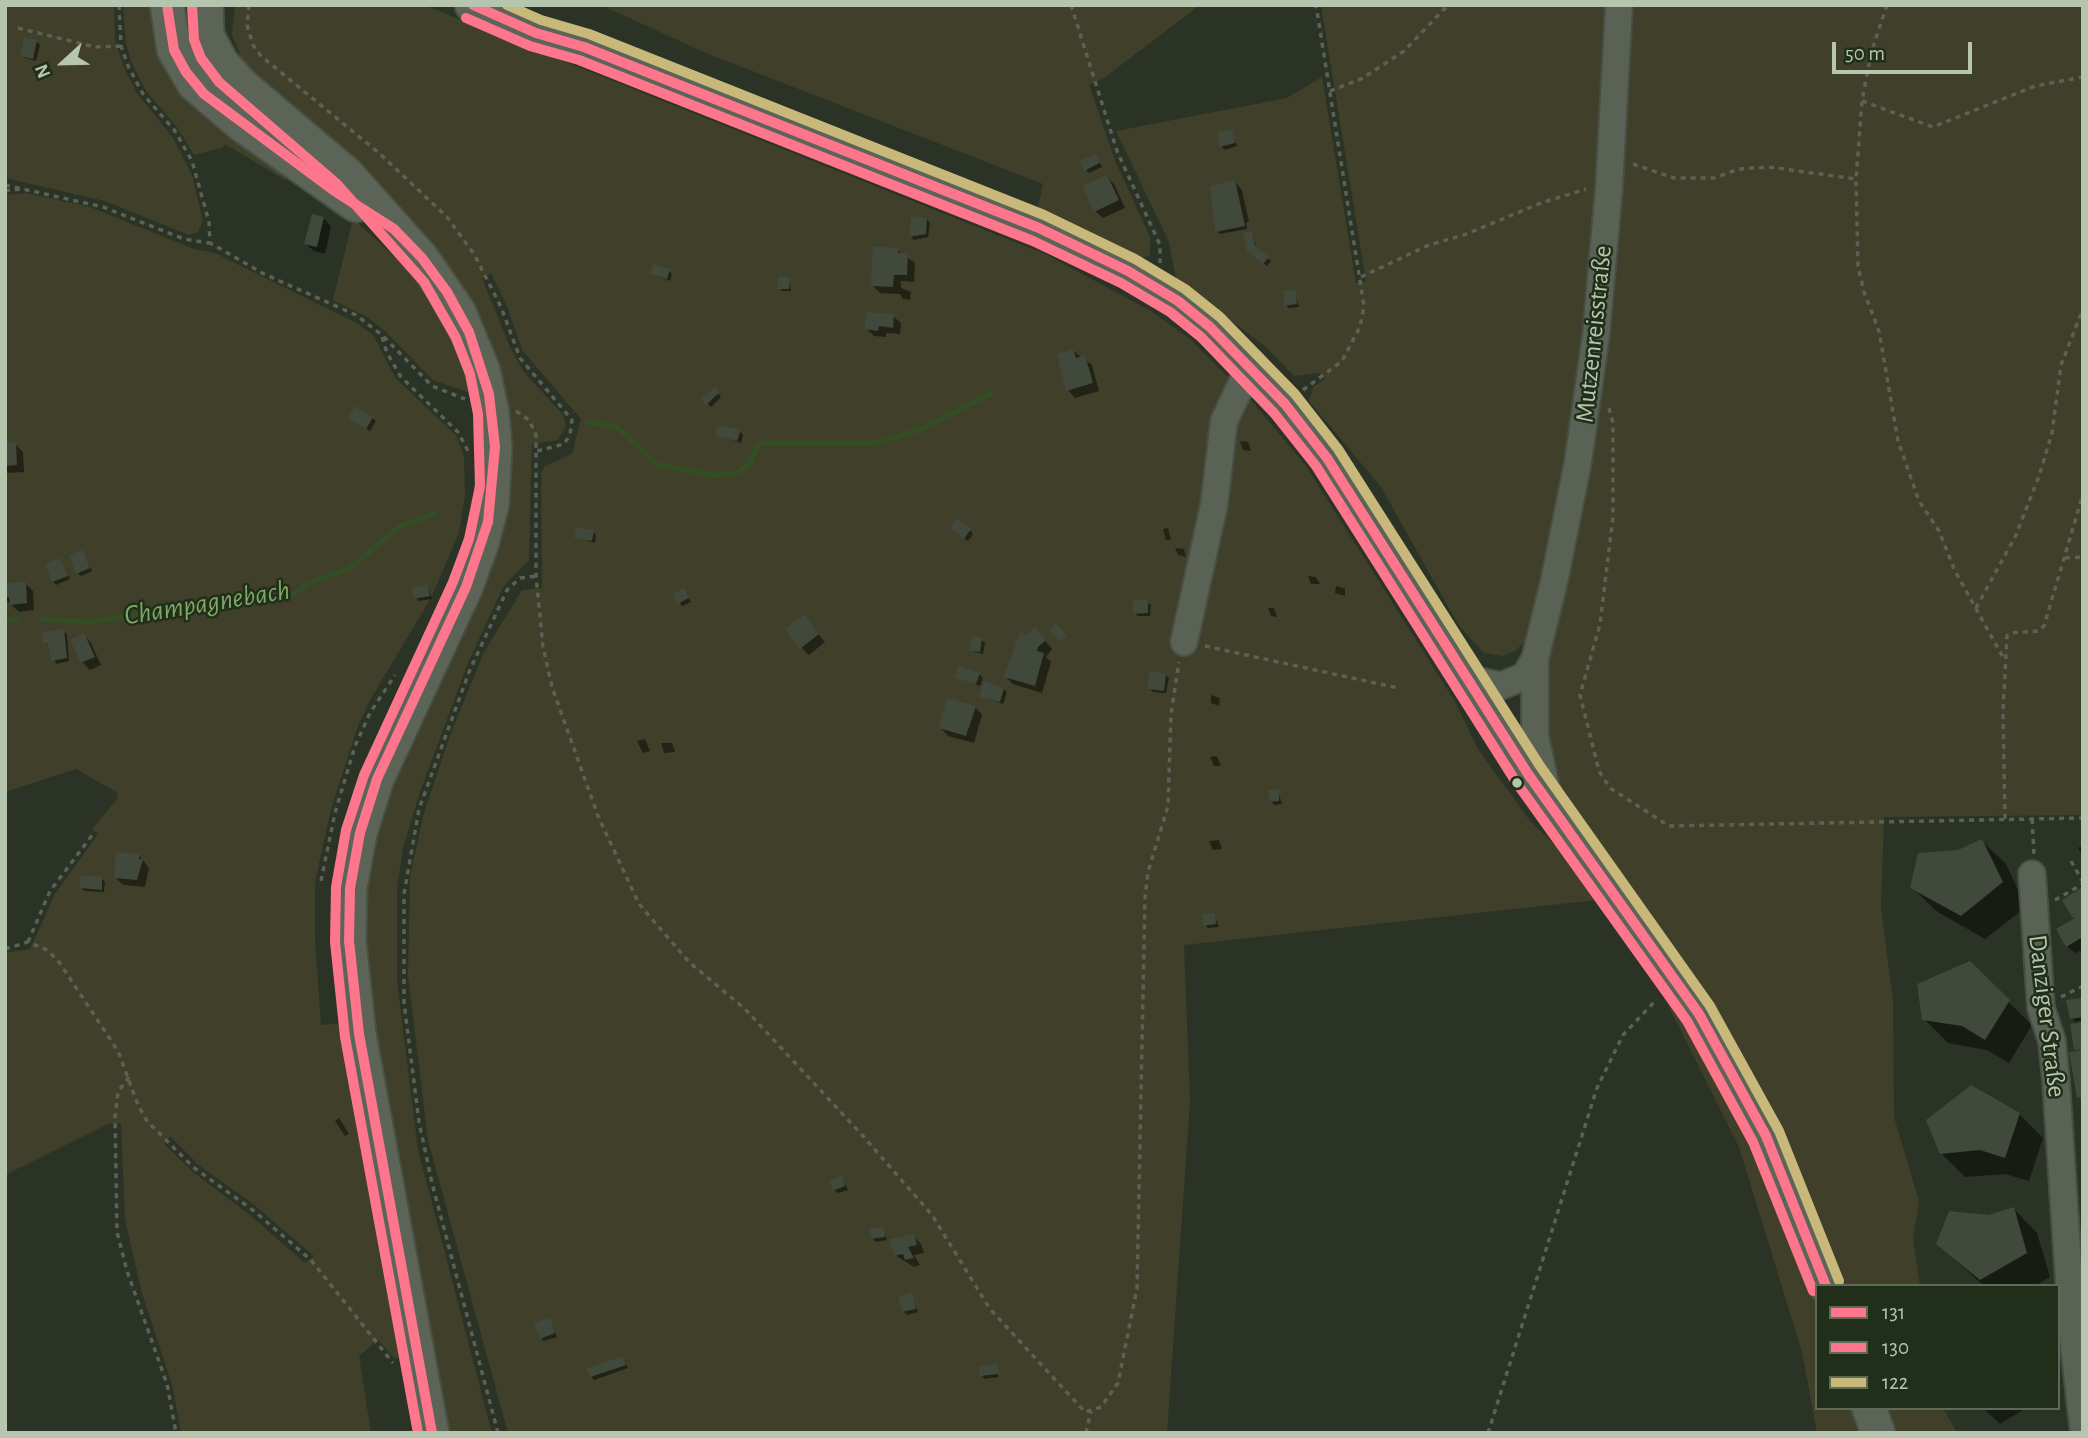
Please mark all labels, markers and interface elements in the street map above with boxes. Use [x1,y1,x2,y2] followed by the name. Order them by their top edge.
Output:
[28,28,98,98] north arrow
[1836,28,1976,72] scale bar
[1845,43,1885,64] text: 50 m
[32,61,54,81] text: N
[1569,244,1619,424] street label: Mutzenreisstraße
[122,573,292,633] water label: Champagnebach
[1510,776,1524,790] unlabelled marker
[2022,933,2072,1099] street label: Danziger Straße
[1815,1284,2060,1410] legend
[1882,1302,1905,1323] text: 131
[1882,1337,1909,1358] text: 130
[1882,1372,1908,1393] text: 122

